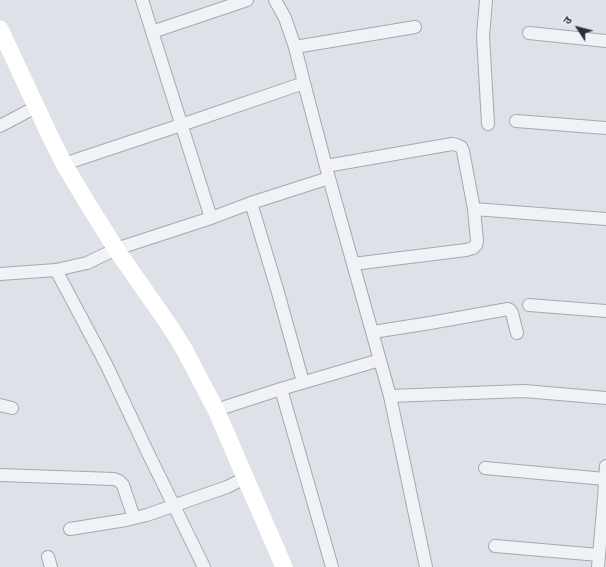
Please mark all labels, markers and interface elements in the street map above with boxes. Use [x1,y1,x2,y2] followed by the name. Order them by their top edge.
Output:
[558,8,598,48] north arrow
[562,15,574,26] text: उ

